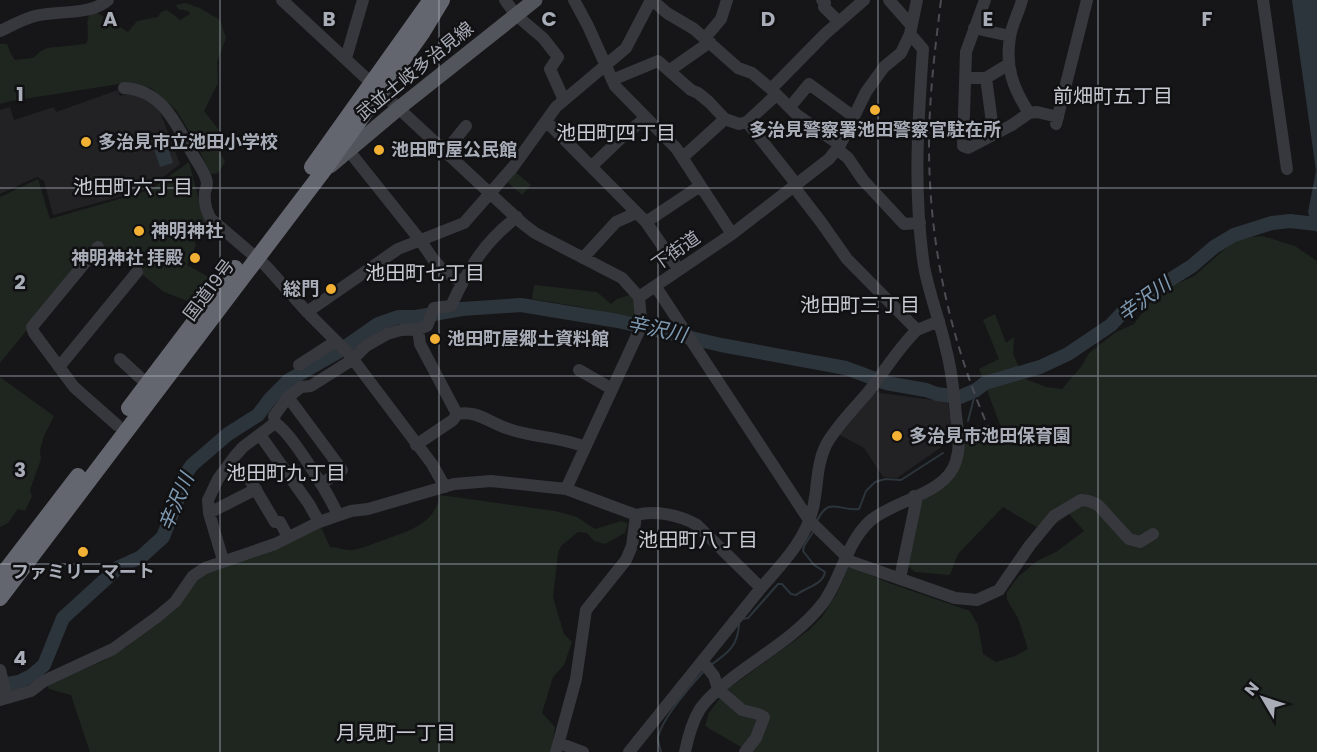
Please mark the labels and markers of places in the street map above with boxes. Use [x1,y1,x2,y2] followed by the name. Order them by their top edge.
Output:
[868,103,882,117] marker: 多治見警察署池田警察官駐在所
[749,117,1001,142] place label: 多治見警察署池田警察官駐在所
[98,129,278,154] place label: 多治見市立池田小学校
[79,135,93,149] marker: 多治見市立池田小学校
[391,137,517,162] place label: 池田町屋公民館
[372,143,386,157] marker: 池田町屋公民館
[151,218,223,243] place label: 神明神社
[132,224,146,238] marker: 神明神社
[71,245,183,270] place label: 神明神社 拝殿
[188,251,202,265] marker: 神明神社 拝殿
[283,276,319,301] place label: 総門
[324,282,338,296] marker: 総門
[447,326,609,351] place label: 池田町屋郷土資料館
[428,332,442,346] marker: 池田町屋郷土資料館
[909,423,1071,448] place label: 多治見市池田保育園
[890,429,904,443] marker: 多治見市池田保育園
[76,545,90,559] marker: ファミリーマート
[11,559,155,584] place label: ファミリーマート

